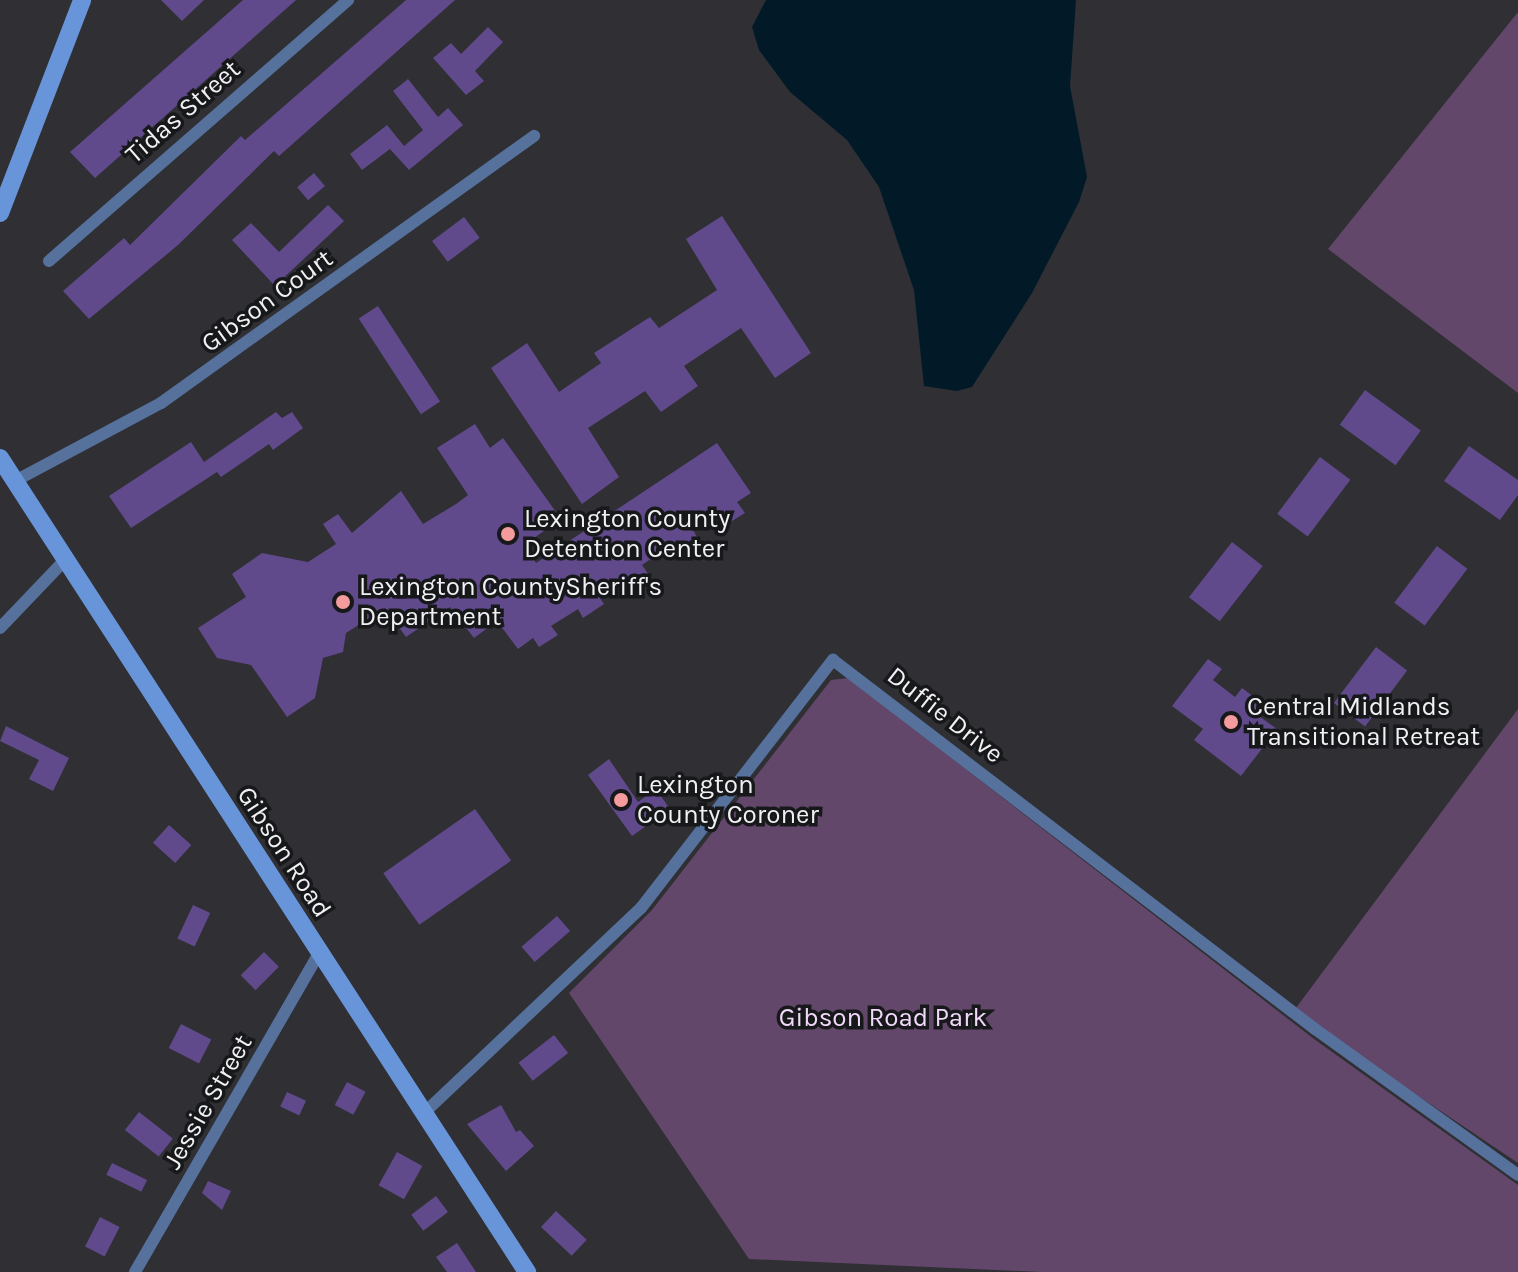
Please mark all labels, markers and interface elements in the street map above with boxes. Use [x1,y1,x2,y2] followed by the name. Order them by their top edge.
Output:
[119,54,247,170] street label: Tidas Street
[195,243,339,359] street label: Gibson Court
[524,503,730,564] place label: Lexington County Detention Center
[499,525,517,543] marker: Lexington County Detention Center
[359,571,662,632] place label: Lexington CountySheriff's Department
[334,593,352,611] marker: Lexington CountySheriff's Department
[881,660,1009,770] street label: Duffie Drive
[1247,691,1480,752] place label: Central Midlands Transitional Retreat
[1222,713,1240,731] marker: Central Midlands Transitional Retreat
[637,769,819,830] place label: Lexington County Coroner
[230,781,338,923] street label: Gibson Road
[612,791,630,809] marker: Lexington County Coroner
[779,1002,987,1034] park label: Gibson Road Park
[157,1029,259,1175] street label: Jessie Street

